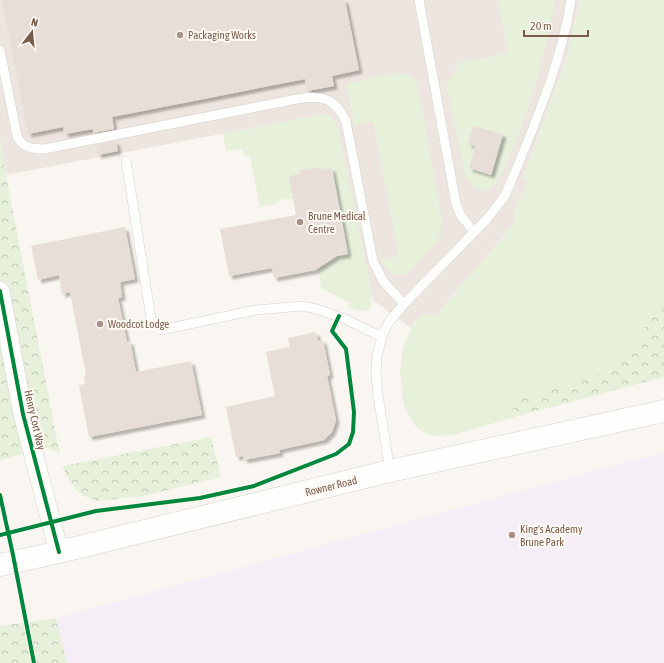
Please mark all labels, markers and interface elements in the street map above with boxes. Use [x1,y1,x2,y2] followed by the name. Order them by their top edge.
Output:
[12,12,52,52] north arrow
[524,12,588,38] scale bar
[30,16,40,29] text: N
[530,19,552,33] text: 20 m
[188,29,256,41] place label: Packaging Works
[175,30,185,40] marker: Packaging Works
[308,210,366,235] place label: Brune Medical Centre
[295,217,305,227] marker: Brune Medical Centre
[108,318,169,330] place label: Woodcot Lodge
[95,319,105,329] marker: Woodcot Lodge
[22,389,48,452] street label: Henry Cort Way
[304,474,358,498] street label: Rowner Road
[520,523,583,548] place label: King's Academy Brune Park
[507,530,517,540] marker: King's Academy Brune Park

